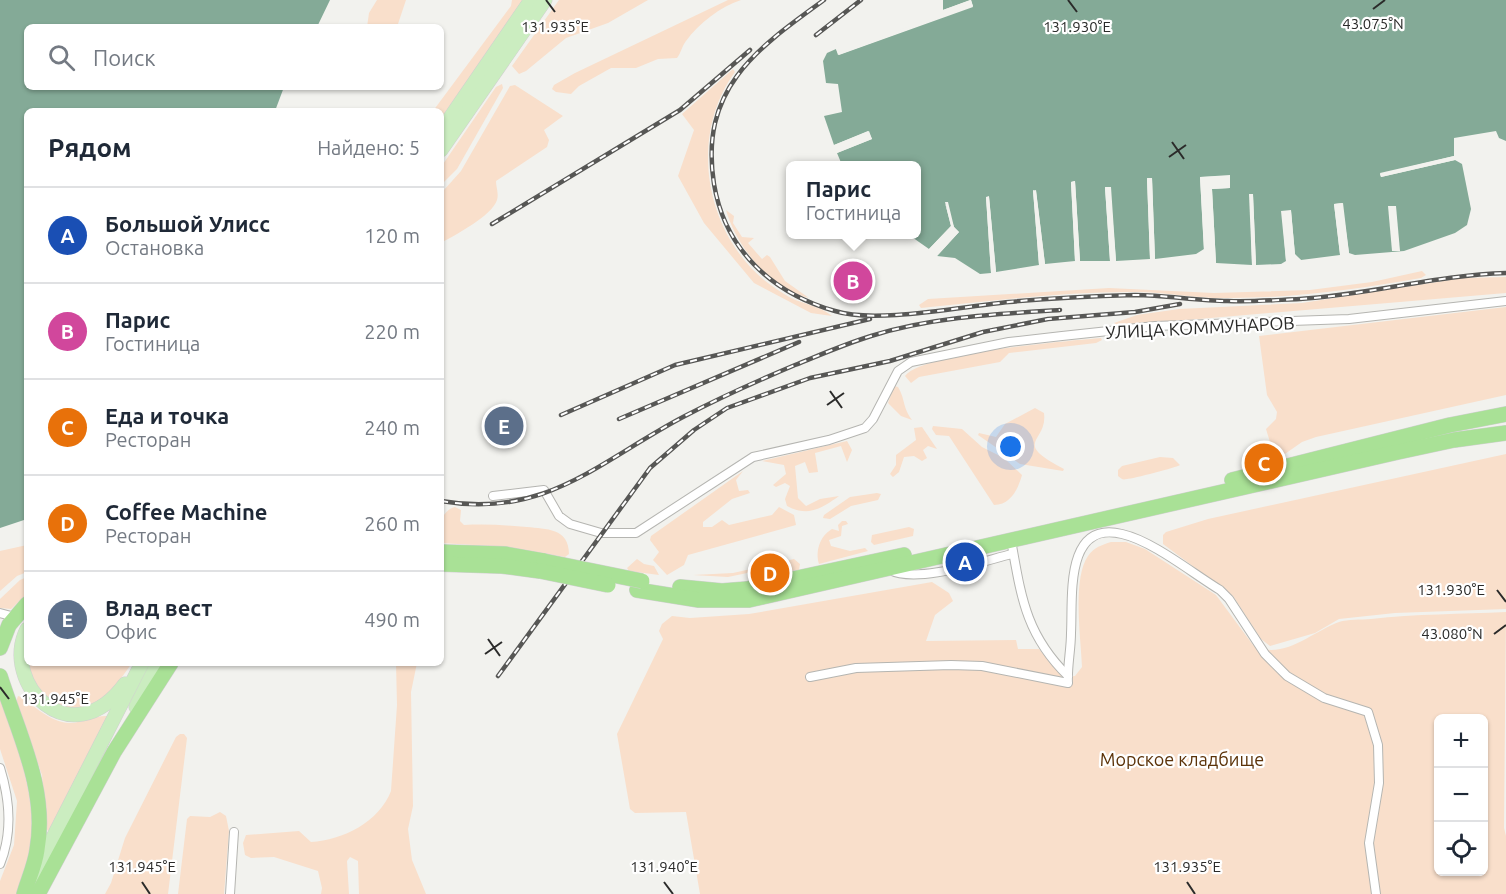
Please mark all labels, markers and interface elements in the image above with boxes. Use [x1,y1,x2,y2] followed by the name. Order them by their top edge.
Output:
[1342,15,1404,32] text: 43.075°N
[521,18,589,35] text: 131.935°E
[1043,18,1111,35] text: 131.930°E
[24,24,444,90] search box
[45,41,78,74] icon: search
[93,45,156,70] text: Поиск
[48,133,132,162] text: Рядом
[317,136,420,159] text: Найдено: 5
[786,161,921,239] popup
[806,176,871,201] text: Парис
[806,201,901,224] text: Гостиница
[105,211,270,236] text: Большой Улисс
[60,224,75,247] text: A
[364,224,420,247] text: 120 m
[105,236,204,259] text: Остановка
[834,258,872,304] pin: B
[105,307,170,332] text: Парис
[1105,312,1295,342] street label: УЛИЦА КОММУНАРОВ
[61,320,74,343] text: B
[364,320,420,343] text: 220 m
[105,332,200,355] text: Гостиница
[105,403,229,428] text: Еда и точка
[484,404,524,448] pin: E
[61,416,74,439] text: C
[364,416,420,439] text: 240 m
[105,428,191,451] text: Ресторан
[996,432,1025,461] your location
[1244,440,1284,486] pin: C
[105,499,268,524] text: Coffee Machine
[60,512,75,535] text: D
[364,512,420,535] text: 260 m
[105,524,191,547] text: Ресторан
[946,540,984,584] pin: A
[750,550,790,596] pin: D
[1417,581,1485,598] text: 131.930°E
[105,595,212,620] text: Влад вест
[62,608,73,631] text: E
[364,608,420,631] text: 490 m
[105,620,157,643] text: Офис
[1421,625,1483,642] text: 43.080°N
[21,690,89,707] text: 131.945°E
[1434,714,1488,876] map controls
[1434,714,1488,768] button: +
[1100,749,1264,769] park label: Морское кладбище
[1434,768,1488,822] button: −
[1434,822,1488,876] button: locate
[108,858,176,875] text: 131.945°E
[630,858,698,875] text: 131.940°E
[1153,858,1221,875] text: 131.935°E

